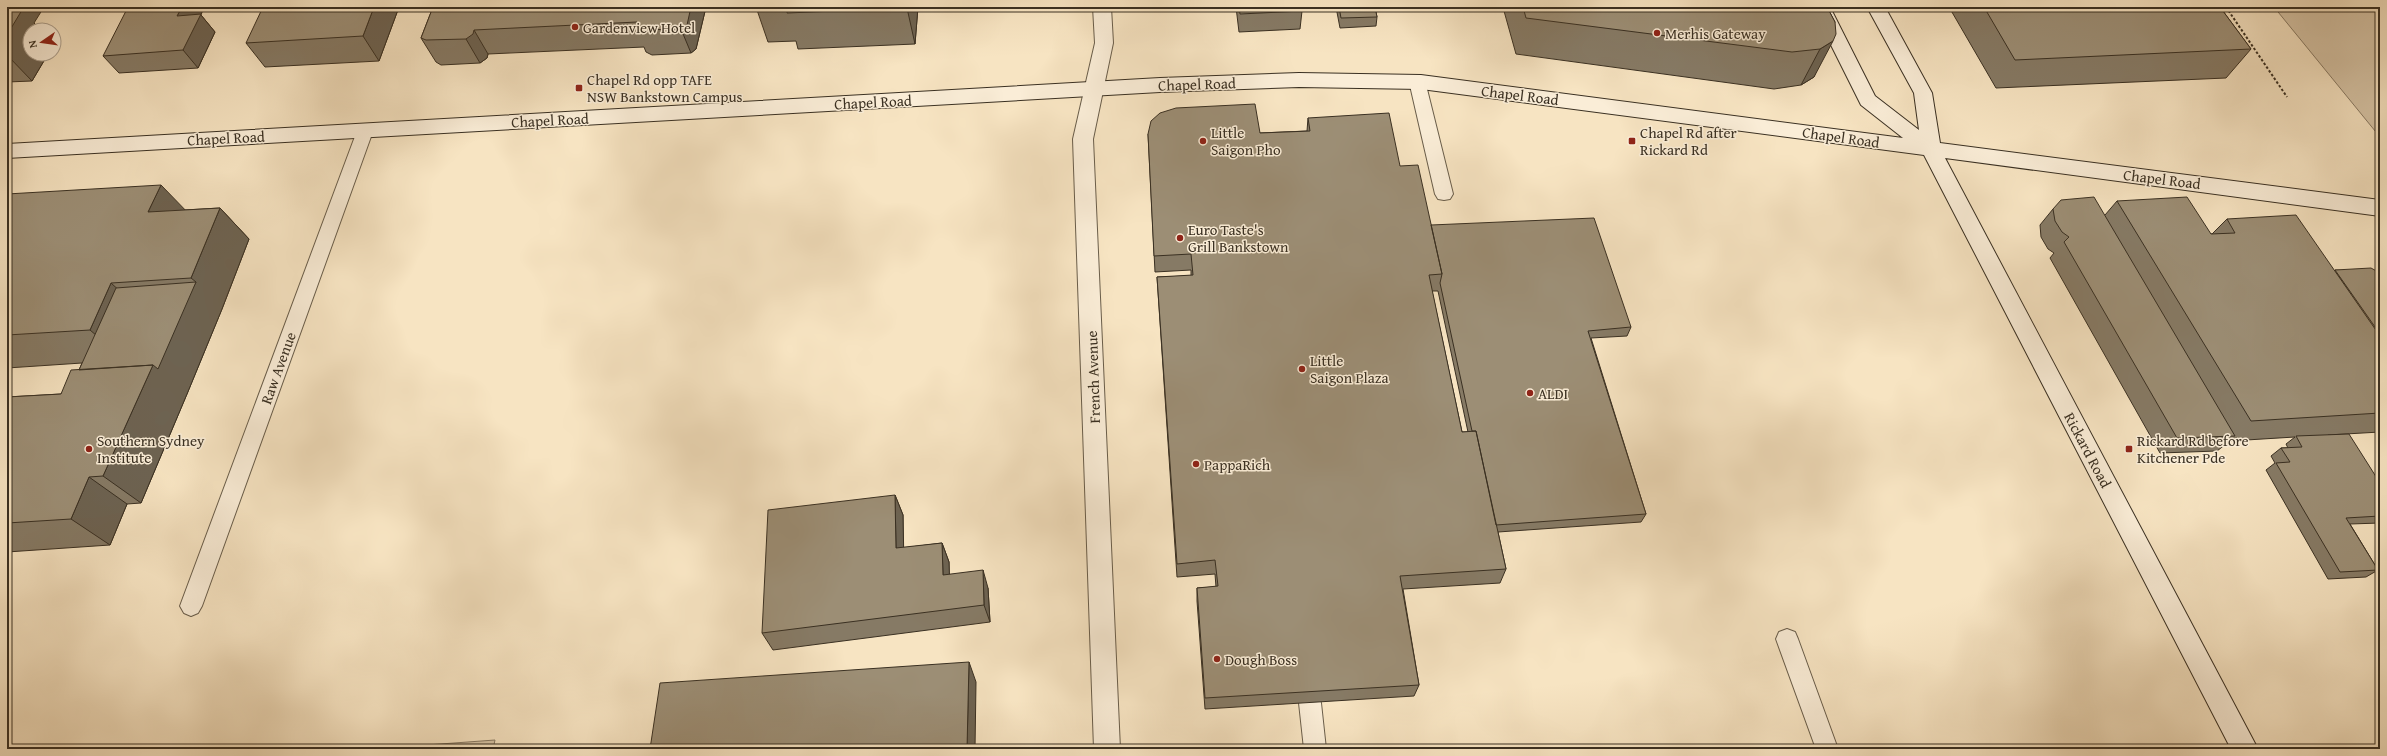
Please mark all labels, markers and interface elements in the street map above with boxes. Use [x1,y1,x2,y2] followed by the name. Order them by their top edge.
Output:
[583,17,695,38] place label: Gardenview Hotel
[22,22,62,62] north arrow
[570,22,580,32] marker: Gardenview Hotel
[1665,23,1766,44] place label: Merhis Gateway
[1652,28,1662,38] marker: Merhis Gateway
[23,38,41,50] text: N
[587,69,743,107] place label: Chapel Rd opp TAFE NSW Bankstown Campus
[1158,72,1236,96] street label: Chapel Road
[1480,80,1560,110] street label: Chapel Road
[574,83,584,93] marker: Chapel Rd opp TAFE NSW Bankstown Campus
[834,89,912,115] street label: Chapel Road
[511,107,589,133] street label: Chapel Road
[1801,121,1881,153] street label: Chapel Road
[1211,122,1281,160] place label: Little Saigon Pho
[1640,122,1737,160] place label: Chapel Rd after Rickard Rd
[187,125,265,151] street label: Chapel Road
[1198,136,1208,146] marker: Little Saigon Pho
[1627,136,1637,146] marker: Chapel Rd after Rickard Rd
[2122,164,2202,194] street label: Chapel Road
[1188,219,1289,257] place label: Euro Taste's Grill Bankstown
[1175,233,1185,243] marker: Euro Taste's Grill Bankstown
[255,329,301,407] street label: Raw Avenue
[1081,330,1105,424] street label: French Avenue
[1310,350,1389,388] place label: Little Saigon Plaza
[1297,364,1307,374] marker: Little Saigon Plaza
[1538,383,1568,404] place label: ALDI
[1525,388,1535,398] marker: ALDI
[2059,409,2117,491] street label: Rickard Road
[97,430,205,468] place label: Southern Sydney Institute
[2137,430,2249,468] place label: Rickard Rd before Kitchener Pde
[84,444,94,454] marker: Southern Sydney Institute
[2124,444,2134,454] marker: Rickard Rd before Kitchener Pde
[1204,454,1271,475] place label: PappaRich
[1191,459,1201,469] marker: PappaRich
[1225,649,1297,670] place label: Dough Boss
[1212,654,1222,664] marker: Dough Boss

